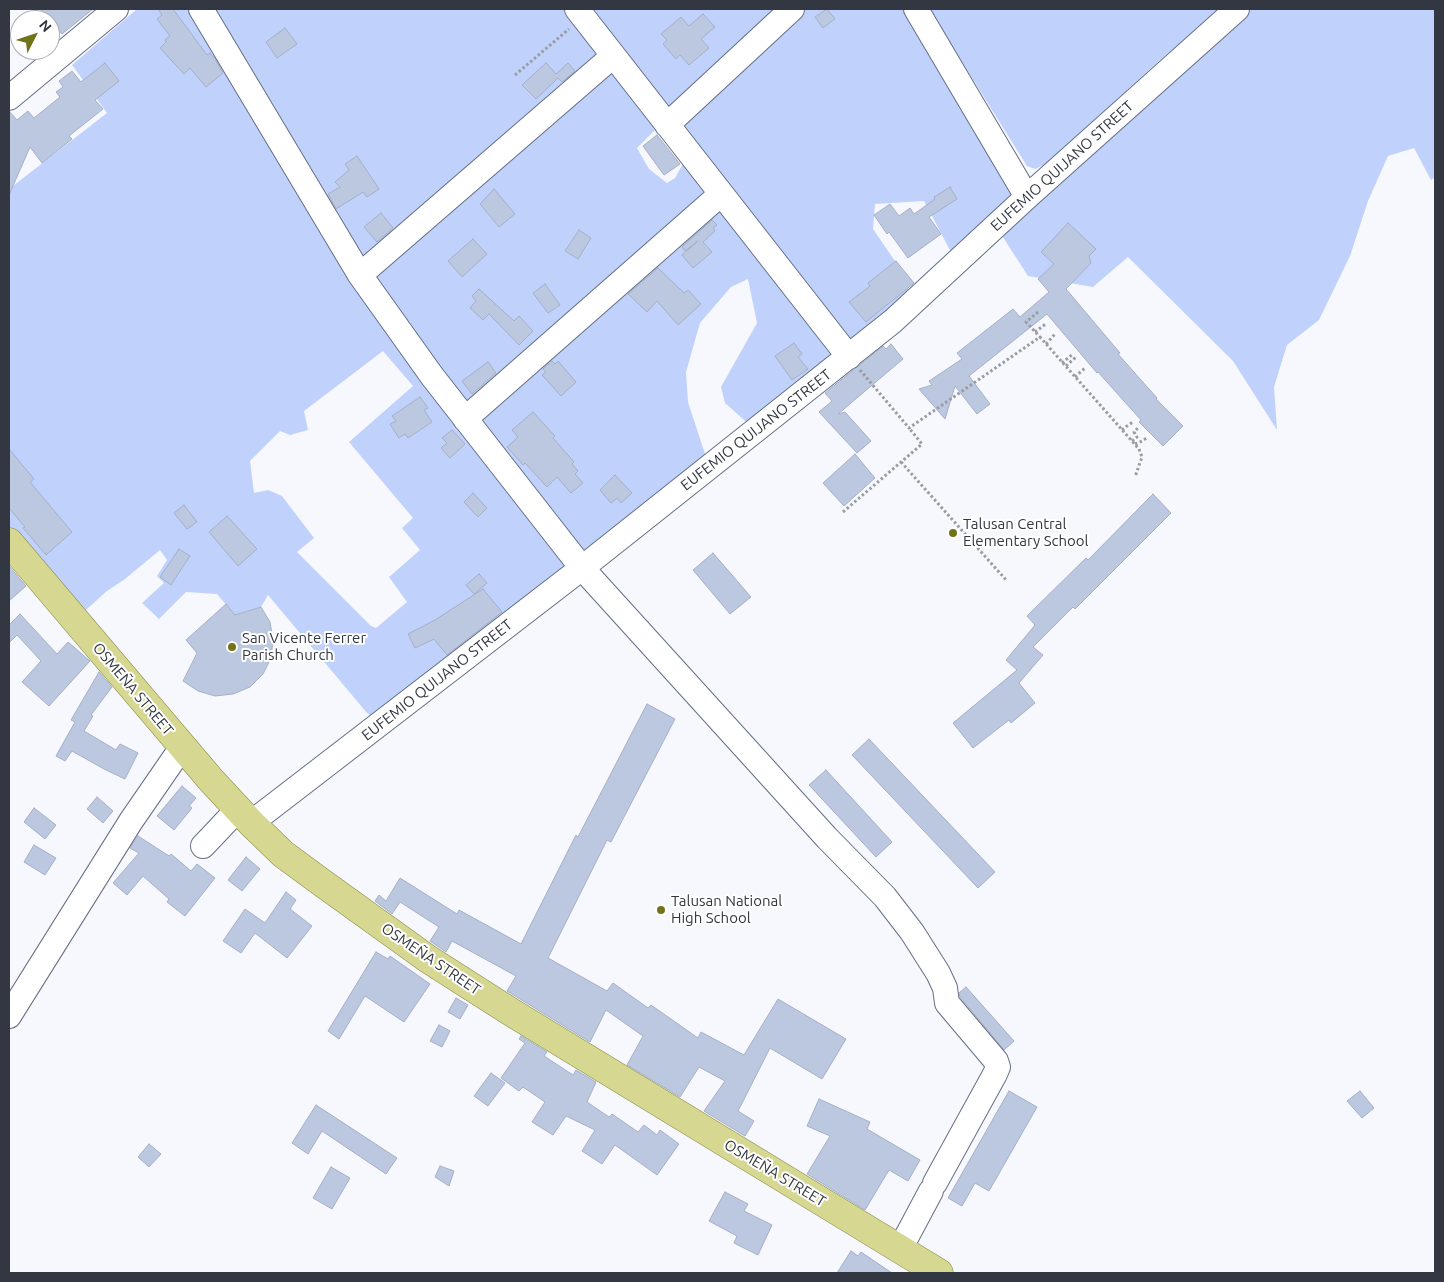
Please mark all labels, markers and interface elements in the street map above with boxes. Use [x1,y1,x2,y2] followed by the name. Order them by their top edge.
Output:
[10,10,60,60] north arrow
[36,17,55,35] text: N
[987,97,1137,235] street label: EUFEMIO QUIJANO STREET
[677,366,835,494] street label: EUFEMIO QUIJANO STREET
[963,515,1089,550] place label: Talusan Central Elementary School
[947,527,959,539] marker: Talusan Central Elementary School
[358,616,516,744] street label: EUFEMIO QUIJANO STREET
[242,629,366,664] place label: San Vicente Ferrer Parish Church
[89,639,177,739] street label: OSMEÑA STREET
[226,641,238,653] marker: San Vicente Ferrer Parish Church
[671,892,782,927] place label: Talusan National High School
[655,904,667,916] marker: Talusan National High School
[378,919,484,999] street label: OSMEÑA STREET
[721,1136,829,1210] street label: OSMEÑA STREET

